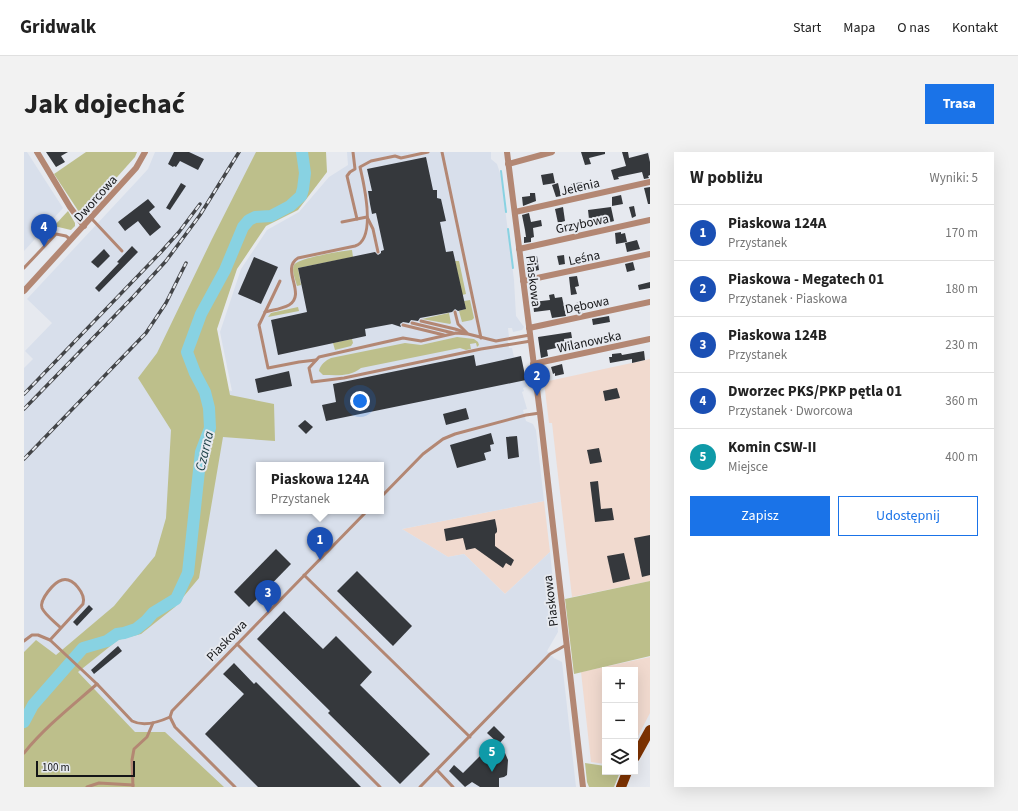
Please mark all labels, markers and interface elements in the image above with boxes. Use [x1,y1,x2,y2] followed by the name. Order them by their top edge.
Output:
[20,14,96,41] text: Gridwalk
[793,18,821,38] text: Start
[843,18,875,38] text: Mapa
[897,18,930,38] text: O nas
[952,18,998,38] text: Kontakt
[24,84,185,124] text: Jak dojechać
[925,84,994,124] button: Trasa
[690,166,763,190] text: W pobliżu
[929,169,978,187] text: Wyniki: 5
[70,171,122,226] street label: Dworcowa
[559,174,601,200] street label: Jelenia
[554,210,610,238] street label: Grzybowa
[728,213,826,234] text: Piaskowa 124A
[31,214,57,247] pin: 4
[700,224,706,242] text: 1
[945,224,978,242] text: 170 m
[728,234,787,252] text: Przystanek
[567,246,602,270] street label: Leśna
[521,254,545,308] street label: Piaskowa
[728,269,884,290] text: Piaskowa - Megatech 01
[700,280,706,298] text: 2
[945,280,978,298] text: 180 m
[728,290,847,308] text: Przystanek · Piaskowa
[564,292,611,318] street label: Dębowa
[728,325,827,346] text: Piaskowa 124B
[556,326,623,358] street label: Wilanowska
[700,336,706,354] text: 3
[945,336,978,354] text: 230 m
[728,346,787,364] text: Przystanek
[524,363,550,396] pin: 2
[728,381,902,402] text: Dworzec PKS/PKP pętla 01
[350,391,370,411] your location
[700,392,706,410] text: 4
[945,392,978,410] text: 360 m
[728,402,853,420] text: Przystanek · Dworcowa
[191,429,219,473] water label: Czarna
[728,437,817,458] text: Komin CSW-II
[700,448,706,466] text: 5
[945,448,978,466] text: 400 m
[728,458,768,476] text: Miejsce
[256,462,384,514] popup
[271,469,369,490] text: Piaskowa 124A
[271,490,330,508] text: Przystanek
[690,496,830,536] button: Zapisz
[838,496,978,536] button: Udostępnij
[307,527,333,560] pin: 1
[539,574,563,628] street label: Piaskowa
[255,580,281,613] pin: 3
[202,616,251,665] street label: Piaskowa
[602,667,638,775] map controls
[602,667,638,703] button: +
[602,703,638,739] button: −
[479,739,505,772] pin: 5
[602,739,638,775] button: layers
[36,759,135,778] scale bar
[42,760,70,775] text: 100 m

